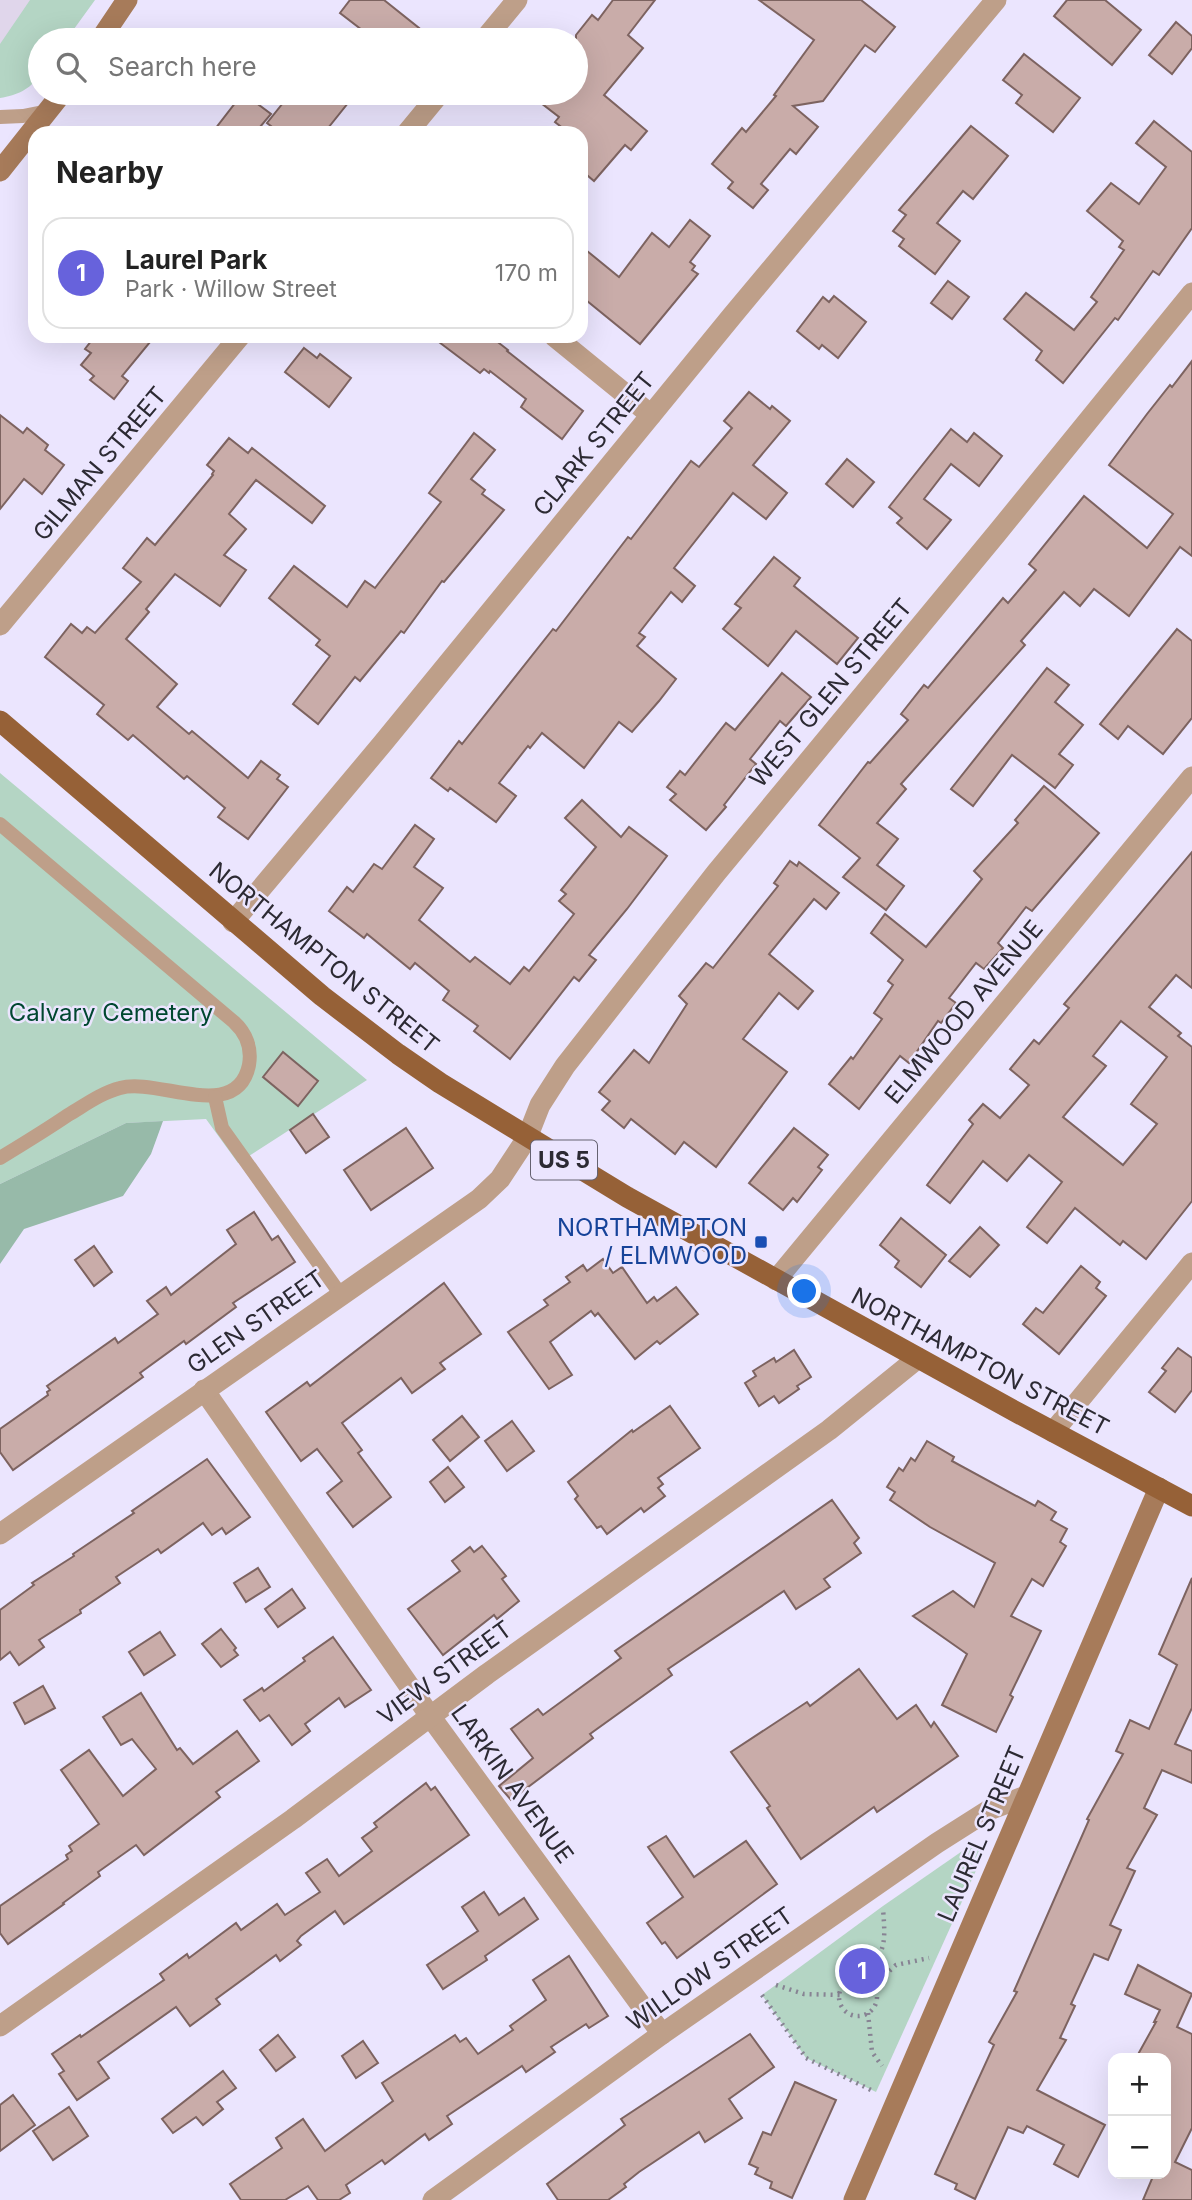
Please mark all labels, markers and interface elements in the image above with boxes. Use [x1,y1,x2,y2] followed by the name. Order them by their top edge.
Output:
[28,28,588,105] search box
[52,48,90,86] icon: search
[108,51,257,82] text: Search here
[56,154,164,190] text: Nearby
[125,244,267,275] text: Laurel Park
[76,259,86,287] text: 1
[495,259,558,287] text: 170 m
[125,275,337,303] text: Park · Willow Street
[527,366,660,521] street label: CLARK STREET
[27,381,172,546] street label: GILMAN STREET
[743,593,918,793] street label: WEST GLEN STREET
[204,856,445,1059] street label: NORTHAMPTON STREET
[878,914,1049,1109] street label: ELMWOOD AVENUE
[9,998,213,1027] park label: Calvary Cemetery
[531,1140,597,1180] road number: US 5
[557,1213,747,1270] place label: NORTHAMPTON / ELMWOOD
[753,1234,769,1250] marker: NORTHAMPTON / ELMWOOD
[181,1263,330,1380] street label: GLEN STREET
[787,1274,821,1308] your location
[847,1281,1114,1442] street label: NORTHAMPTON STREET
[372,1614,517,1731] street label: VIEW STREET
[445,1699,580,1869] street label: LARKIN AVENUE
[931,1741,1032,1926] street label: LAUREL STREET
[621,1901,798,2037] street label: WILLOW STREET
[839,1945,885,1997] pin: 1
[1108,2053,1171,2179] map controls
[1108,2053,1171,2116] button: +
[1108,2116,1171,2179] button: −

